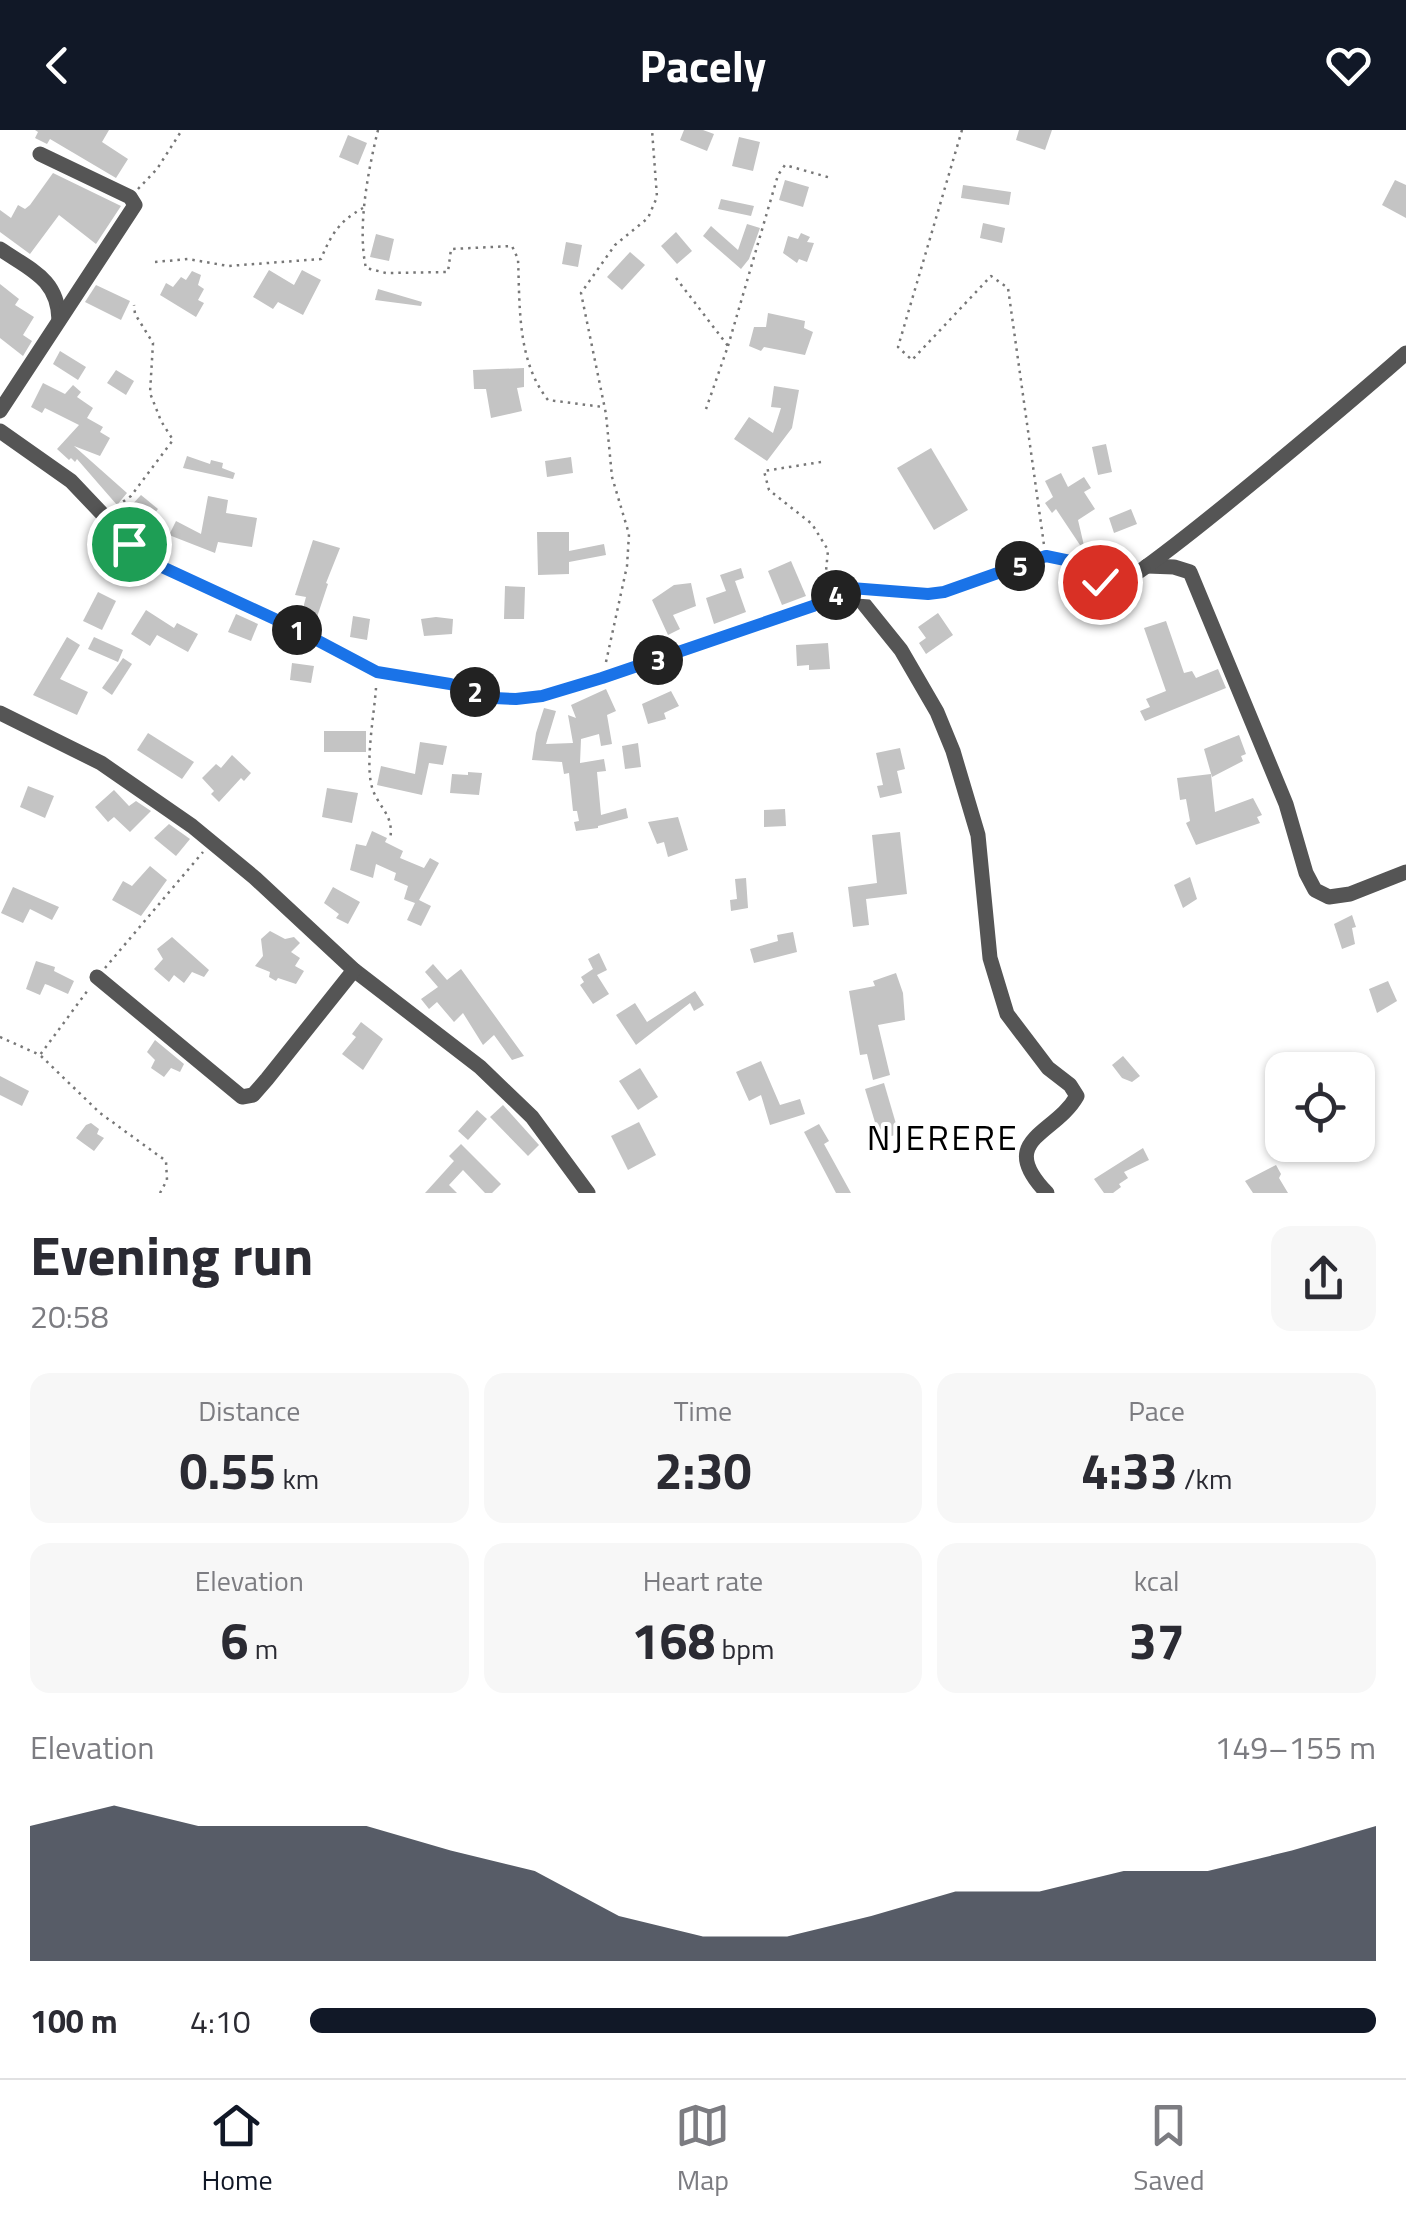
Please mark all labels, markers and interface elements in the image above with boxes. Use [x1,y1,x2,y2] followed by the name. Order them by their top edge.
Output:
[640,31,766,99] text: Pacely
[30,38,85,93] icon: back
[1321,38,1376,93] icon: heart
[87,502,172,587] pin
[102,517,157,572] icon: arrive
[1058,540,1143,625] pin
[995,541,1045,591] pin: 5
[1012,544,1028,587] text: 5
[1073,555,1128,610] icon: check
[811,570,861,620] pin: 4
[828,573,844,616] text: 4
[272,605,322,655] pin: 1
[289,608,305,651] text: 1
[633,635,683,685] pin: 3
[650,638,666,681] text: 3
[450,667,500,717] pin: 2
[467,670,483,713] text: 2
[1265,1052,1375,1162] map controls
[1265,1052,1375,1162] button: locate
[867,1110,1019,1164] district label: NJERERE
[30,1213,313,1296] text: Evening run
[1271,1226,1376,1331] button: share
[30,1292,109,1340] text: 20:58
[198,1389,300,1432] text: Distance
[674,1389,732,1432] text: Time
[1128,1389,1185,1432] text: Pace
[179,1432,276,1508] text: 0.55
[655,1432,751,1508] text: 2:30
[1081,1432,1178,1508] text: 4:33
[276,1457,319,1500] text: km
[1178,1457,1232,1500] text: /km
[195,1559,304,1602] text: Elevation
[643,1559,763,1602] text: Heart rate
[1134,1559,1180,1602] text: kcal
[221,1602,249,1678] text: 6
[631,1602,715,1678] text: 168
[1129,1602,1185,1678] text: 37
[249,1627,278,1670] text: m
[715,1627,775,1670] text: bpm
[30,1723,154,1771] text: Elevation
[1214,1723,1376,1771] text: 149–155 m
[30,1997,118,2045] text: 100 m
[190,1997,251,2045] text: 4:10
[201,2098,273,2201] tab: Home
[675,2098,730,2201] tab: Map
[1133,2098,1205,2201] tab: Saved

